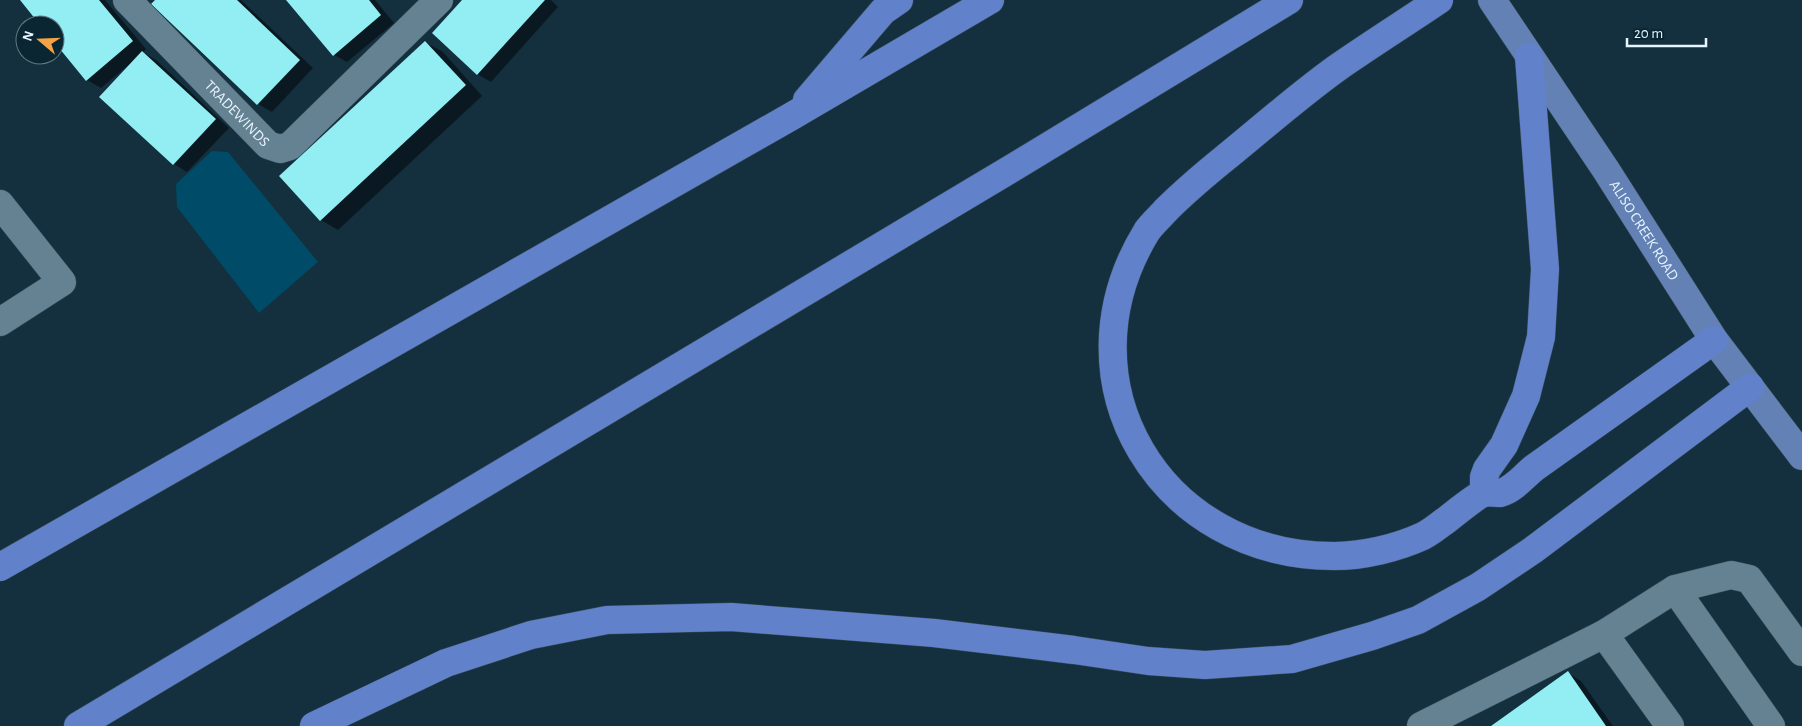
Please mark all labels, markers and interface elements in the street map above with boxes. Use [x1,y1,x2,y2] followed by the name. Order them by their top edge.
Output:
[15,15,65,65] north arrow
[1627,15,1706,47] scale bar
[1634,26,1663,41] text: 20 m
[20,29,37,43] text: N
[202,77,272,149] street label: TRADEWINDS
[1607,178,1682,283] street label: ALISO CREEK ROAD

